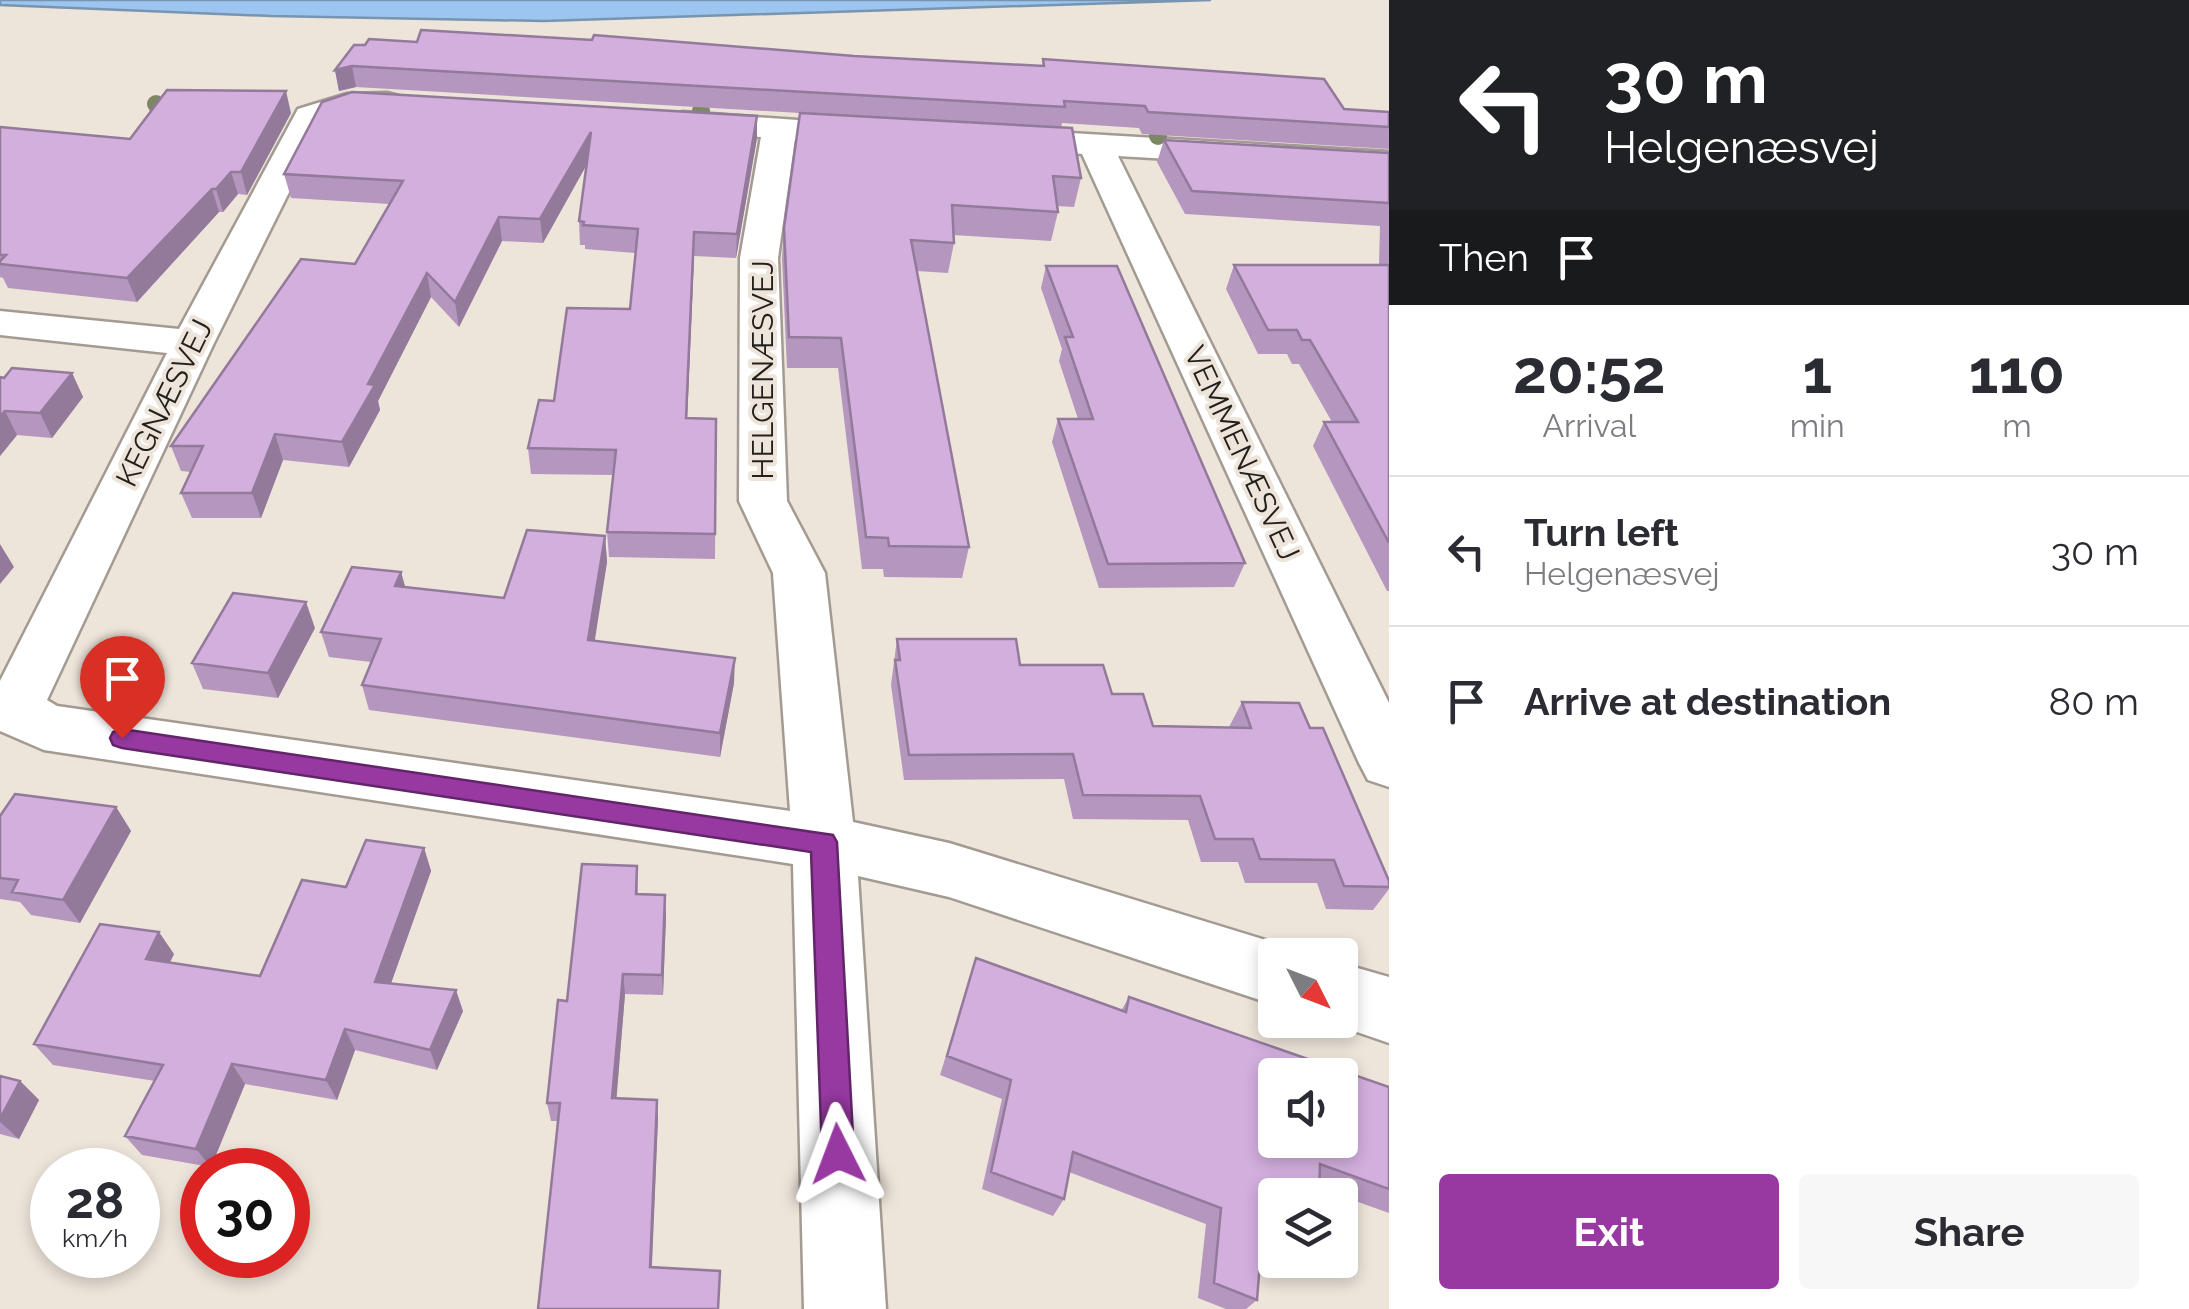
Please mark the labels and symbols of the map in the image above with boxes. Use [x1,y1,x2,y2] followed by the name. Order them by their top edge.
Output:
[745,260,780,480] street label: HELGENÆSVEJ
[109,314,219,492] street label: KEGNÆSVEJ
[1177,340,1307,566] street label: VEMMENÆSVEJ
[80,636,165,739] pin
[1258,938,1358,1038] north arrow
[786,1102,890,1206] position arrow
[180,1148,310,1278] speed limit sign: 30

